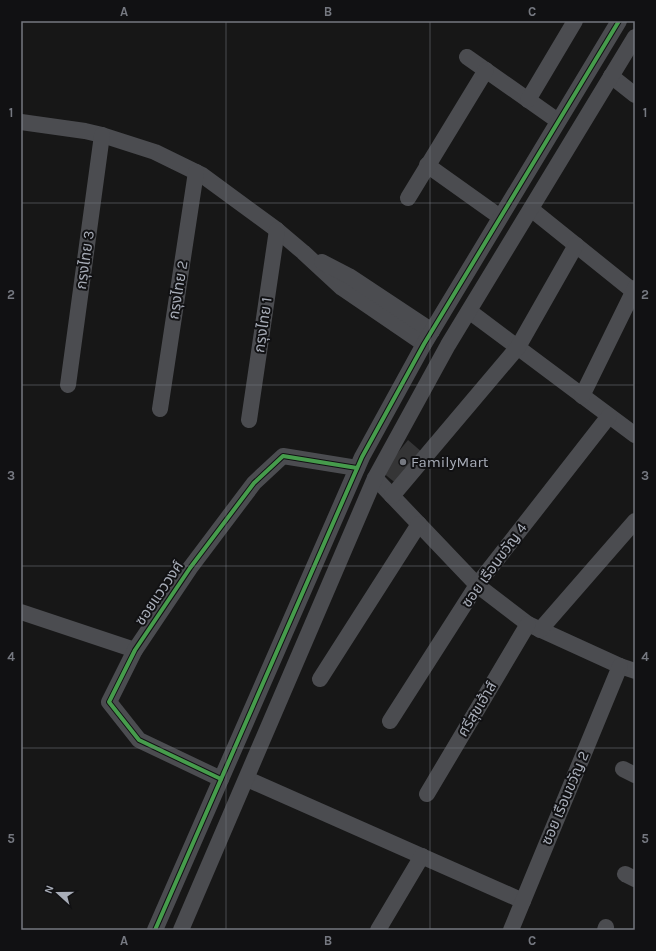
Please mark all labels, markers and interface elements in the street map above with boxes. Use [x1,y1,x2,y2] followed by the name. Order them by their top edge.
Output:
[120,4,128,19] text: A
[324,4,332,19] text: B
[528,4,536,19] text: C
[9,105,13,120] text: 1
[643,105,647,120] text: 1
[72,229,98,291] street label: กรุงไทย 3
[164,259,192,321] street label: กรุงไทย 2
[7,287,15,302] text: 2
[641,287,649,302] text: 2
[250,296,276,354] street label: กรุงไทย 1
[411,453,489,471] place label: FamilyMart
[398,457,408,467] marker: FamilyMart
[7,468,15,483] text: 3
[641,468,649,483] text: 3
[457,519,531,611] street label: ซอย เรือนขวัญ 4
[131,557,187,629] street label: ซอยแวววงศ์
[7,649,15,664] text: 4
[641,649,649,664] text: 4
[454,678,501,740] street label: ศรีสุขเฮ้าส์
[537,748,593,848] street label: ซอย เรือนขวัญ 2
[7,831,15,846] text: 5
[641,831,649,846] text: 5
[38,873,78,913] north arrow
[42,884,57,896] text: N
[120,933,128,948] text: A
[324,933,332,948] text: B
[528,933,536,948] text: C

